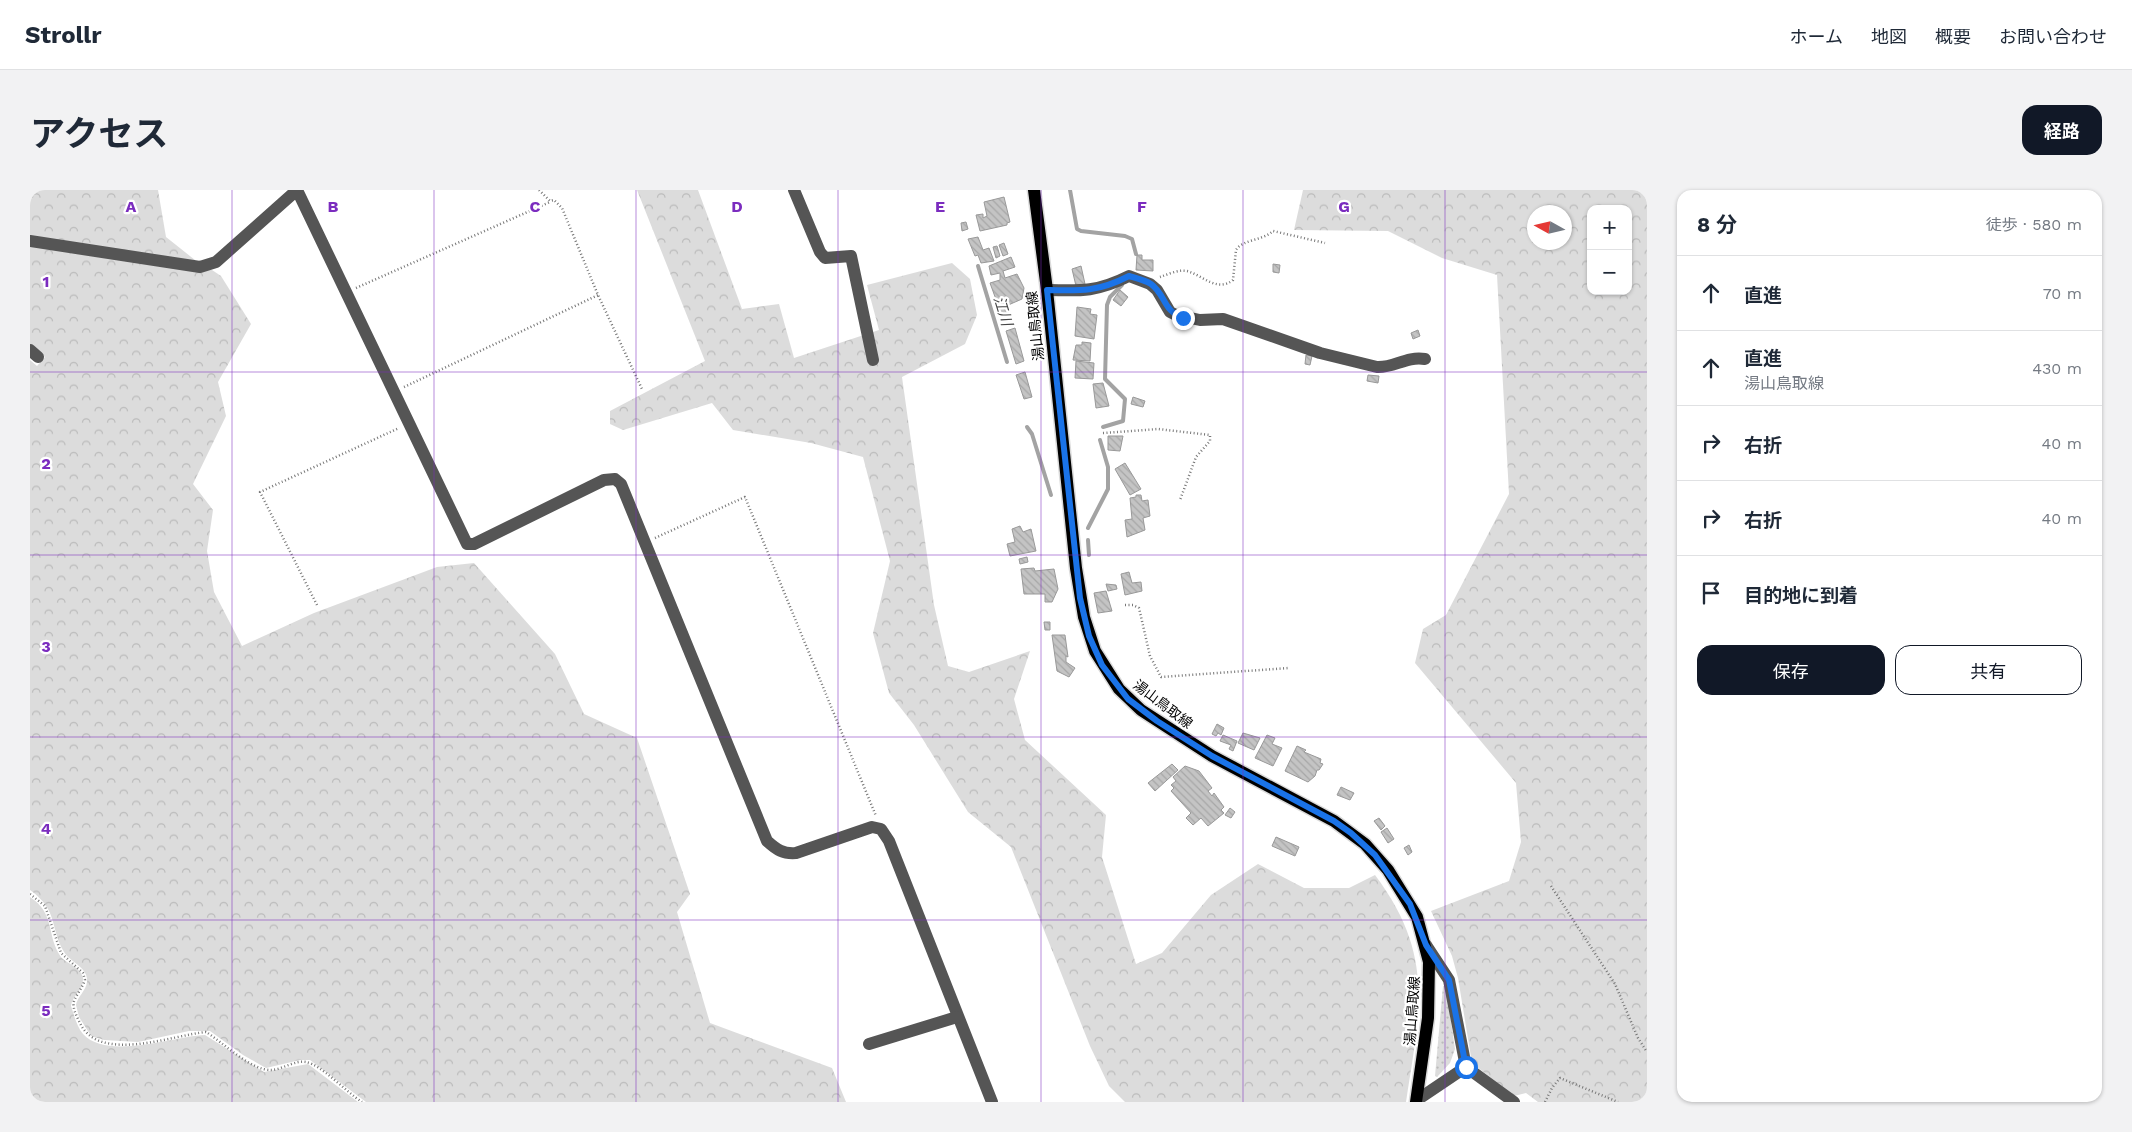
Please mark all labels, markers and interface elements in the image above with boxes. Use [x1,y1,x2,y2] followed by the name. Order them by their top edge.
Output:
[25,21,102,49] text: Strollr
[1790,26,1843,47] text: ホーム
[1871,26,1907,47] text: 地図
[1935,26,1971,47] text: 概要
[1999,26,2107,47] text: お問い合わせ
[2022,105,2102,155] button: 経路
[30,113,168,155] text: アクセス
[126,197,137,216] text: A
[328,197,339,216] text: B
[530,197,541,216] text: C
[731,197,743,216] text: D
[935,197,945,216] text: E
[1137,197,1147,216] text: F
[1338,197,1350,216] text: G
[1527,205,1572,250] north arrow
[1587,205,1632,295] map controls
[1587,205,1632,250] button: +
[1697,212,1737,237] text: 8 分
[1986,215,2082,234] text: 徒歩 · 580 m
[1587,250,1632,295] button: −
[43,272,49,291] text: 1
[1697,279,1725,307] icon: ahead
[1744,284,1782,307] text: 直進
[2043,284,2082,303] text: 70 m
[1023,290,1047,362] street label: 湯山鳥取線
[990,294,1017,330] water label: 江川
[1172,307,1195,330] route end
[1744,347,1782,370] text: 直進
[1697,354,1725,382] icon: ahead
[2032,359,2082,378] text: 430 m
[1744,374,1824,393] text: 湯山鳥取線
[1697,429,1725,457] icon: right
[1744,434,1782,457] text: 右折
[2042,434,2082,453] text: 40 m
[41,454,51,473] text: 2
[1697,504,1725,532] icon: right
[1744,509,1782,532] text: 右折
[2042,509,2082,528] text: 40 m
[1697,579,1725,607] icon: arrive
[1744,584,1858,607] text: 目的地に到着
[41,637,51,656] text: 3
[1697,645,1885,695] button: 保存
[1895,645,2082,695] button: 共有
[1130,677,1196,731] street label: 湯山鳥取線
[41,819,51,838] text: 4
[1402,976,1422,1046] street label: 湯山鳥取線
[41,1001,51,1020] text: 5
[1455,1056,1478,1079] route start

